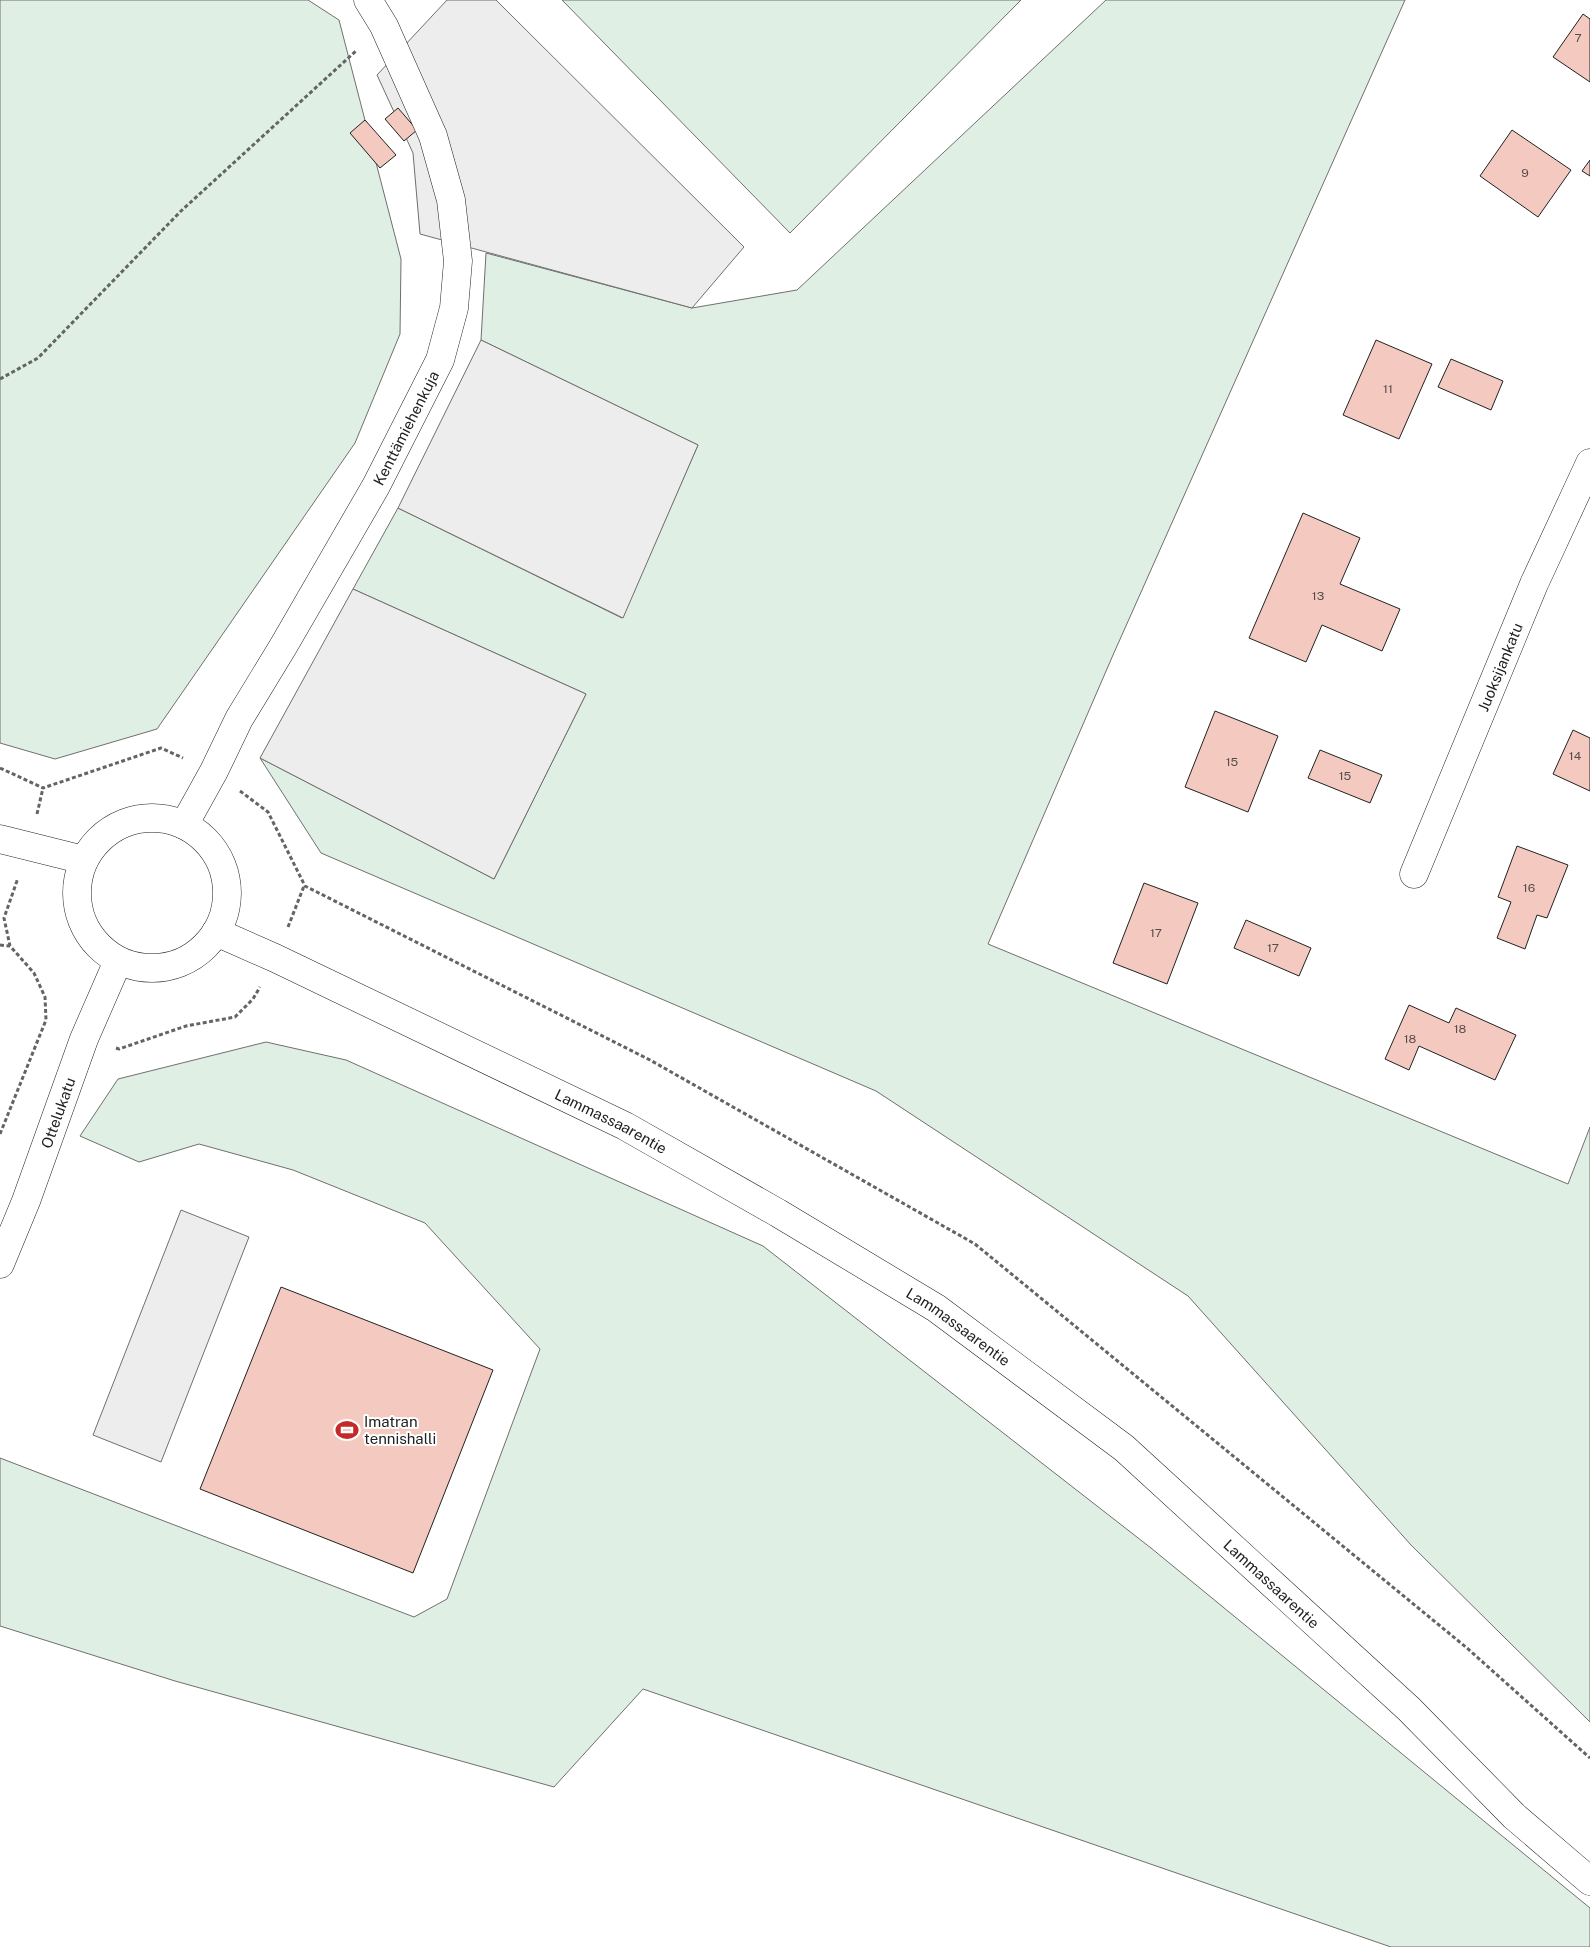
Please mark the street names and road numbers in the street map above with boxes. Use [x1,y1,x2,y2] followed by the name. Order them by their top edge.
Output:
[369,368,442,488] street label: Kenttämiehenkuja
[1474,620,1526,714] street label: Juoksijankatu
[37,1075,78,1150] street label: Ottelukatu
[552,1085,670,1157] street label: Lammassaarentie
[904,1284,1014,1369] street label: Lammassaarentie
[1221,1536,1323,1631] street label: Lammassaarentie

